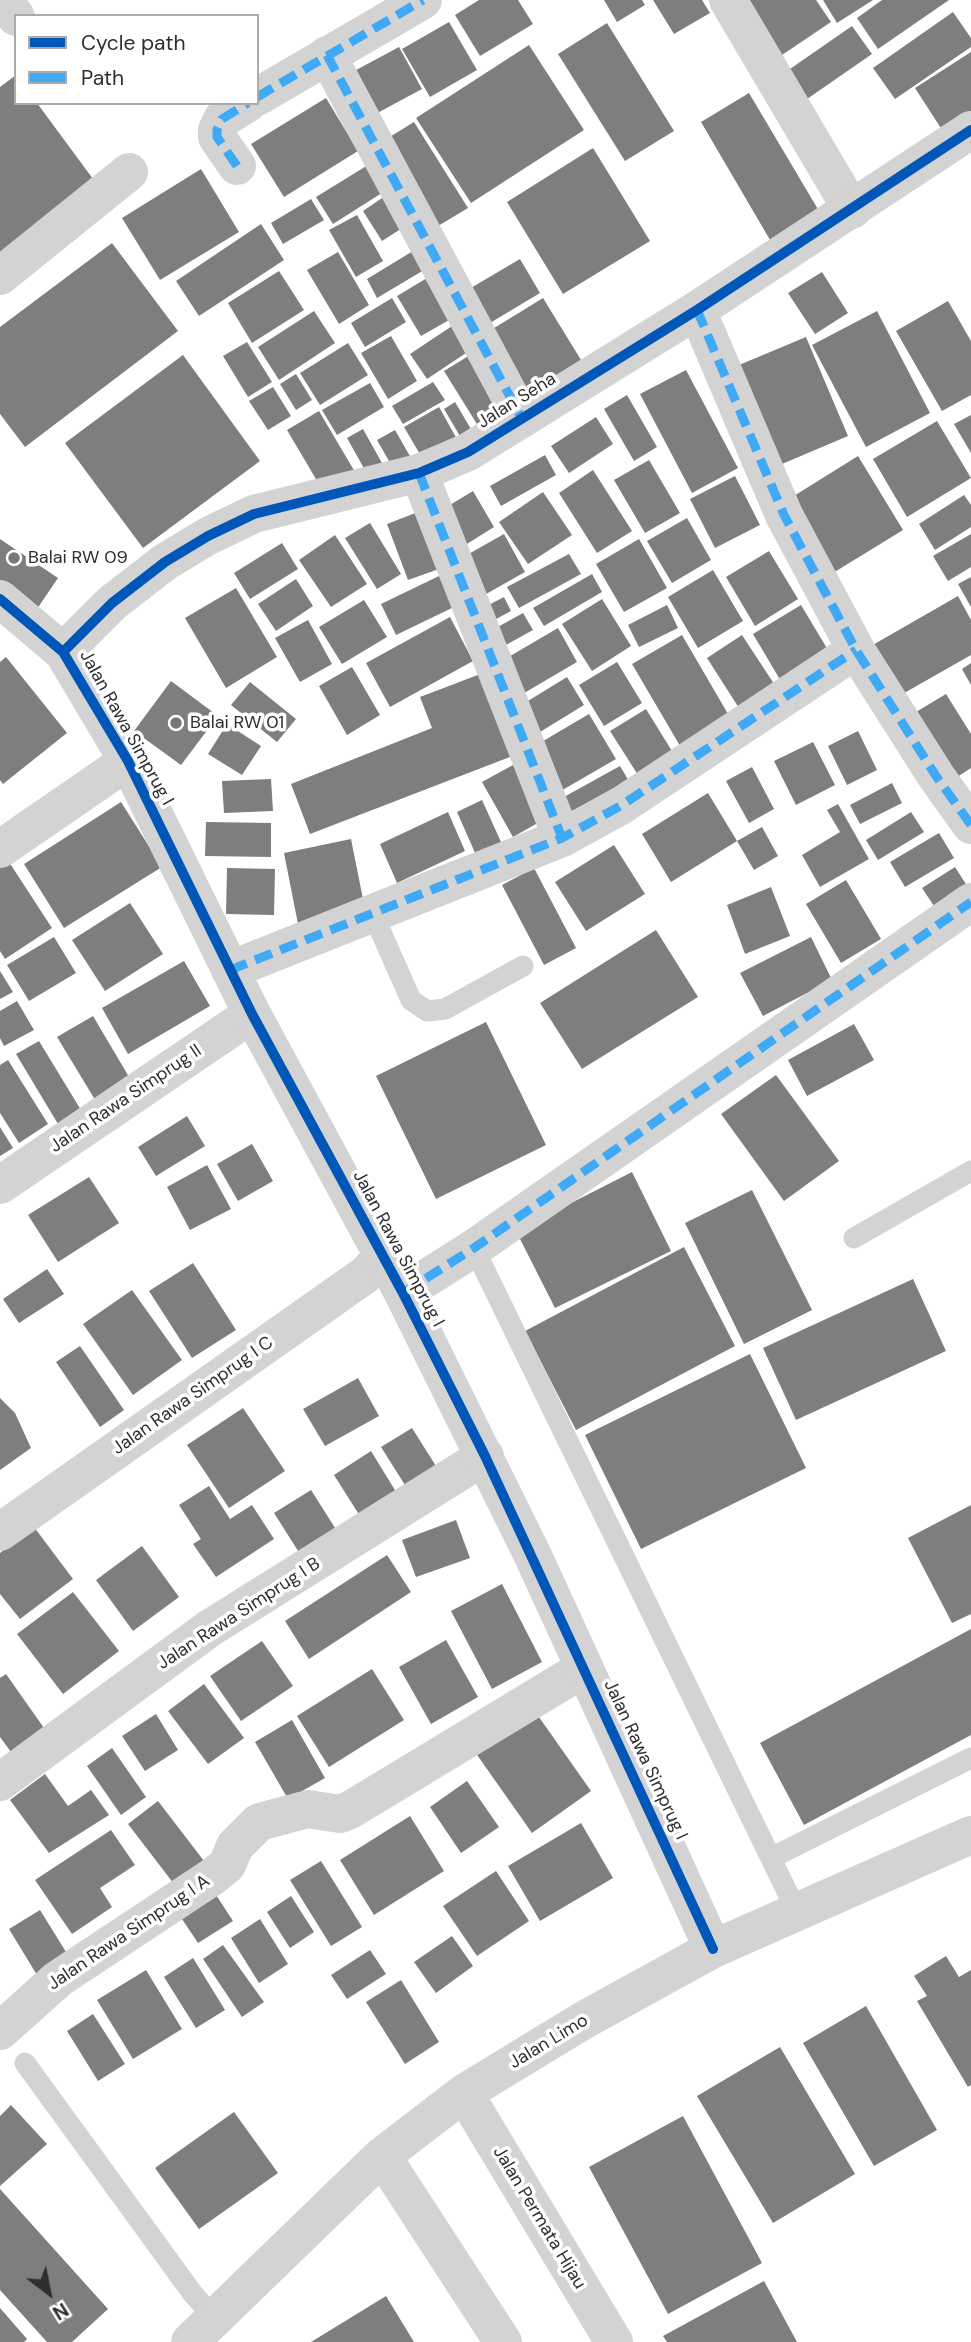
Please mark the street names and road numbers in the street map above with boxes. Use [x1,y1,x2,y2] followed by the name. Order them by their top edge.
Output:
[474,368,560,434] street label: Jalan Seha
[74,647,178,809] street label: Jalan Rawa Simprug I
[46,1040,206,1158] street label: Jalan Rawa Simprug II
[348,1167,448,1331] street label: Jalan Rawa Simprug I
[108,1332,278,1460] street label: Jalan Rawa Simprug I C
[154,1553,324,1675] street label: Jalan Rawa Simprug I B
[598,1677,692,1843] street label: Jalan Rawa Simprug I
[44,1871,214,1995] street label: Jalan Rawa Simprug I A
[506,2010,592,2074] street label: Jalan Limo
[488,2143,590,2293] street label: Jalan Permata Hijau

